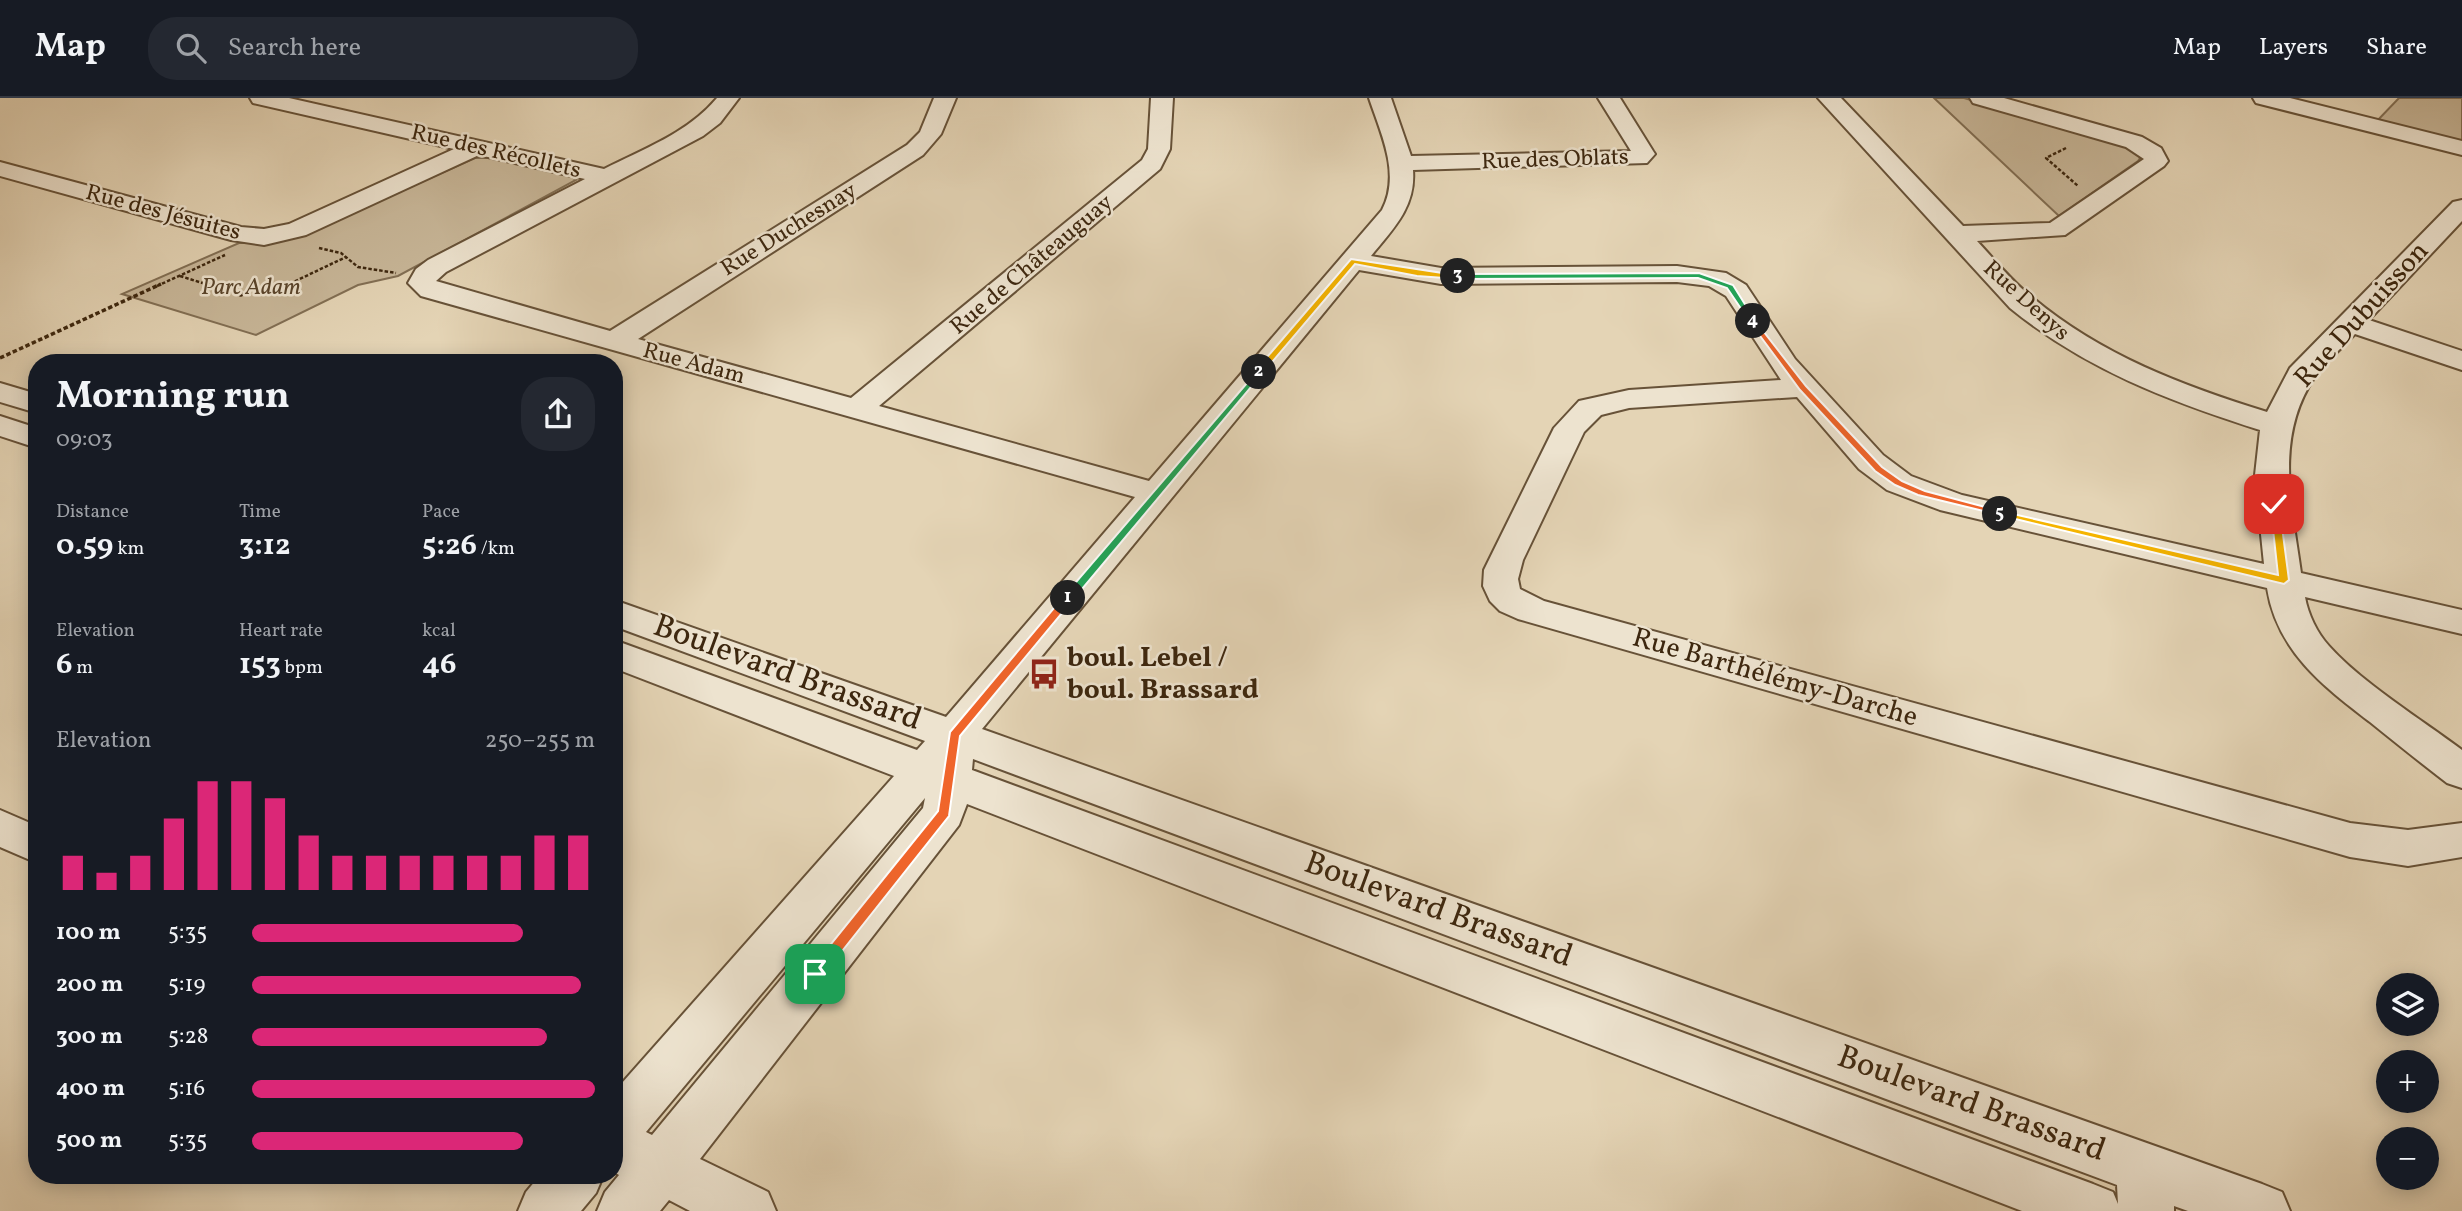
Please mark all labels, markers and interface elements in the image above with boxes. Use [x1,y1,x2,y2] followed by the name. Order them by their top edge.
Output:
[148,17,638,80] search box
[35,25,106,71] text: Map
[172,29,210,67] icon: search
[228,30,361,66] text: Search here
[2173,31,2221,65] text: Map
[2259,31,2328,65] text: Layers
[2366,31,2427,65] text: Share
[408,117,584,187] street label: Rue des Récollets
[1481,141,1629,179] street label: Rue des Oblats
[715,175,864,285] street label: Rue Duchesnay
[82,177,244,249] street label: Rue des Jésuites
[944,187,1121,343] street label: Rue de Châteauguay
[2286,233,2438,397] street label: Rue Dubuisson
[1976,253,2076,349] street label: Rue Denys
[1440,258,1476,294] pin: 3
[1453,262,1462,288] text: 3
[201,272,301,304] park label: Parc Adam
[1736,304,1770,339] pin: 4
[1747,307,1758,333] text: 4
[639,335,749,393] street label: Rue Adam
[1242,354,1276,390] pin: 2
[1254,358,1263,384] text: 2
[56,371,290,424] text: Morning run
[521,377,595,451] button: share
[56,424,112,456] text: 09:03
[2244,474,2304,534] pin
[2255,485,2293,523] icon: check
[1982,496,2018,532] pin: 5
[56,499,129,525] text: Distance
[239,499,281,525] text: Time
[422,499,460,525] text: Pace
[1995,500,2004,526] text: 5
[56,525,113,567] text: 0.59
[239,525,290,567] text: 3:12
[422,525,477,567] text: 5:26
[113,536,144,562] text: km
[477,536,515,562] text: /km
[1050,580,1086,616] pin: 1
[1064,584,1071,610] text: 1
[646,604,928,744] street label: Boulevard Brassard
[56,618,135,644] text: Elevation
[239,618,323,644] text: Heart rate
[422,618,456,644] text: kcal
[1628,619,1922,737] street label: Rue Barthélémy-Darche
[1067,639,1259,710] place label: boul. Lebel / boul. Brassard
[56,644,72,686] text: 6
[239,644,281,686] text: 153
[422,644,457,686] text: 46
[72,655,93,681] text: m
[281,655,323,681] text: bpm
[1027,657,1061,691] bus stop icon: boul. Lebel / boul. Brassard
[56,725,152,757] text: Elevation
[485,725,595,757] text: 250–255 m
[1297,841,1579,981] street label: Boulevard Brassard
[56,917,121,949] text: 100 m
[168,917,207,949] text: 5:35
[785,944,845,1004] pin
[796,955,834,993] icon: arrive
[56,969,123,1001] text: 200 m
[168,969,205,1001] text: 5:19
[2376,973,2439,1190] map controls
[2376,973,2439,1036] button: layers
[56,1021,123,1053] text: 300 m
[168,1021,209,1053] text: 5:28
[1830,1035,2112,1175] street label: Boulevard Brassard
[2376,1050,2439,1113] button: +
[56,1073,125,1105] text: 400 m
[168,1073,205,1105] text: 5:16
[56,1125,122,1157] text: 500 m
[168,1125,207,1157] text: 5:35
[2376,1127,2439,1190] button: −

